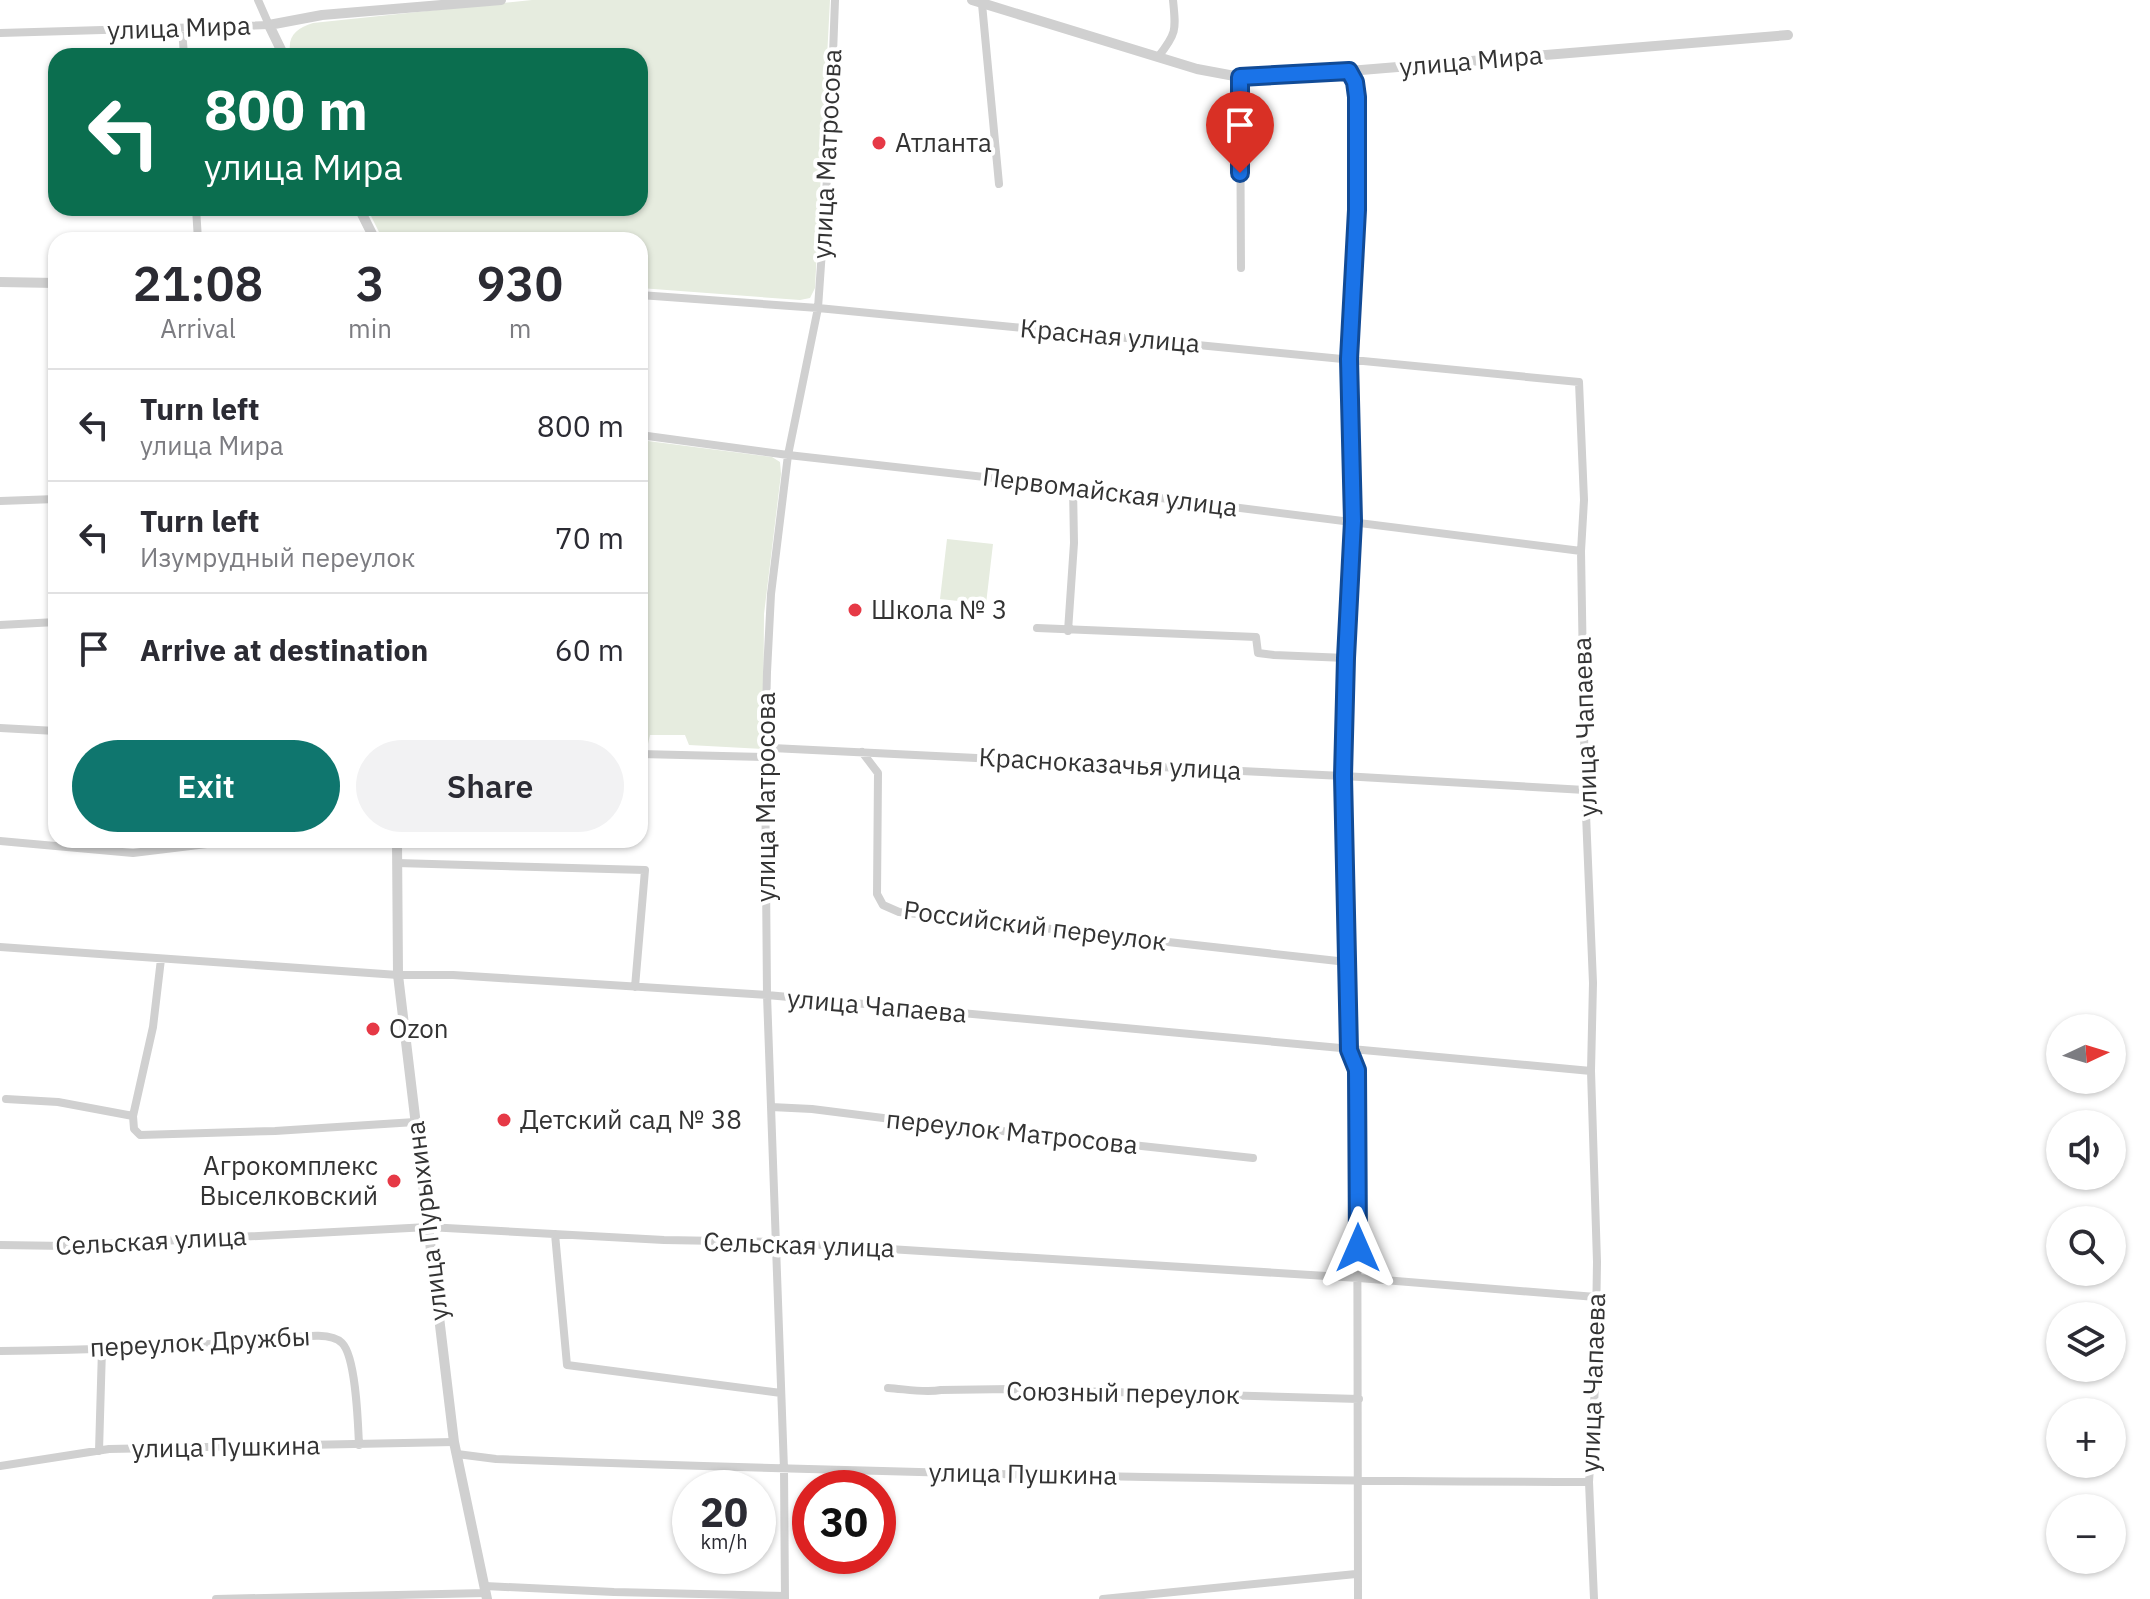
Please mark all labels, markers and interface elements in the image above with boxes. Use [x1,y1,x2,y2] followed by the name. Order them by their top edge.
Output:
[107,8,251,46] street label: улица Мира
[1398,37,1544,83] street label: улица Мира
[804,48,848,260] street label: улица Матросова
[204,73,368,145] text: 800 m
[72,80,176,184] icon: left
[1206,91,1274,173] pin
[1218,103,1262,147] icon: arrive
[895,125,992,159] place label: Атланта
[870,134,888,152] marker: Атланта
[204,143,403,190] text: улица Мира
[133,252,263,314] text: 21:08
[356,252,384,314] text: 3
[477,252,563,314] text: 930
[1019,310,1202,360] street label: Красная улица
[160,311,236,345] text: Arrival
[348,311,392,345] text: min
[509,311,531,345] text: m
[140,389,259,428] text: Turn left
[72,403,116,447] icon: left
[537,406,624,445] text: 800 m
[140,428,284,462] text: улица Мира
[981,458,1240,524] street label: Первомайская улица
[140,501,259,540] text: Turn left
[72,515,116,559] icon: left
[555,518,624,557] text: 70 m
[140,540,415,574] text: Изумрудный переулок
[871,592,1007,626] place label: Школа № 3
[846,601,864,619] marker: Школа № 3
[72,627,116,671] icon: arrive
[140,630,428,669] text: Arrive at destination
[555,630,624,669] text: 60 m
[1564,636,1604,818] street label: улица Чапаева
[748,692,782,902] street label: улица Матросова
[978,739,1242,787] street label: Красноказачья улица
[72,740,340,832] button: Exit
[356,740,624,832] button: Share
[902,892,1169,958] street label: Российский переулок
[786,980,968,1030] street label: улица Чапаева
[389,1011,449,1045] place label: Ozon
[2046,1014,2126,1094] north arrow
[2046,1014,2126,1574] map controls
[364,1020,382,1038] marker: Ozon
[885,1101,1140,1161] street label: переулок Матросова
[520,1102,742,1136] place label: Детский сад № 38
[2046,1110,2126,1190] button: sound
[495,1111,513,1129] marker: Детский сад № 38
[397,1119,455,1323] street label: улица Пурыхина
[199,1148,378,1212] place label: Агрокомплекс Выселковский
[385,1172,403,1190] marker: Агрокомплекс Выселковский
[1316,1206,1400,1290] position arrow
[2046,1206,2126,1286] button: search
[54,1218,248,1262] street label: Сельская улица
[703,1224,896,1264] street label: Сельская улица
[1572,1292,1612,1474] street label: улица Чапаева
[2046,1302,2126,1382] button: layers
[89,1318,311,1364] street label: переулок Дружбы
[1006,1373,1240,1411] street label: Союзный переулок
[2046,1398,2126,1478] button: +
[131,1427,321,1465] street label: улица Пушкина
[928,1454,1118,1492] street label: улица Пушкина
[792,1470,896,1574] speed limit sign: 30
[700,1486,748,1538] text: 20
[2046,1494,2126,1574] button: −
[700,1528,748,1555] text: km/h

